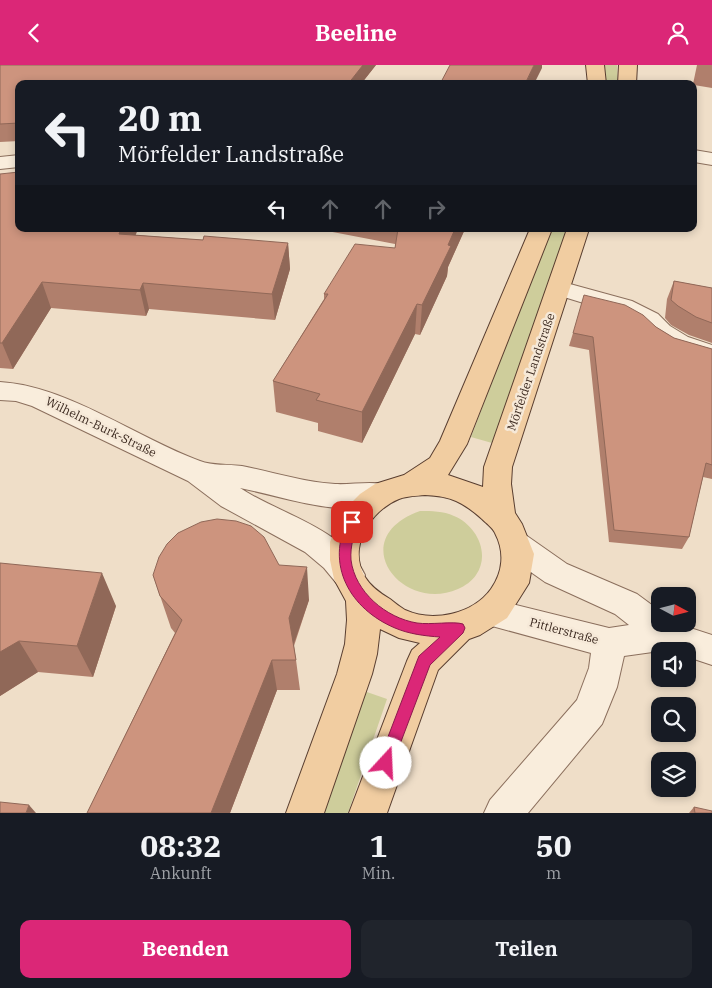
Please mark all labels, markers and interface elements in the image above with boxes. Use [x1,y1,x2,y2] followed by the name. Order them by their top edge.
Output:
[315,18,397,47] text: Beeline
[20,19,48,47] icon: back
[664,19,692,47] icon: person
[118,95,202,141] text: 20 m
[35,100,100,165] icon: left
[118,139,344,168] text: Mörfelder Landstraße
[263,195,291,223] icon: left
[316,195,344,223] icon: ahead
[369,195,397,223] icon: ahead
[422,195,450,223] icon: right
[503,311,558,433] street label: Mörfelder Landstraße
[43,393,159,460] street label: Wilhelm-Burk-Straße
[331,501,373,543] pin
[338,508,366,536] icon: arrive
[651,587,696,633] north arrow
[651,587,696,797] map controls
[528,614,600,647] street label: Pittlerstraße
[651,642,696,687] button: sound
[651,697,696,742] button: search
[359,736,411,788] position arrow
[651,752,696,797] button: layers
[140,826,221,865] text: 08:32
[370,826,388,865] text: 1
[536,826,572,865] text: 50
[150,863,212,883] text: Ankunft
[362,863,395,883] text: Min.
[546,863,561,883] text: m
[20,920,351,978] button: Beenden
[361,920,692,978] button: Teilen

